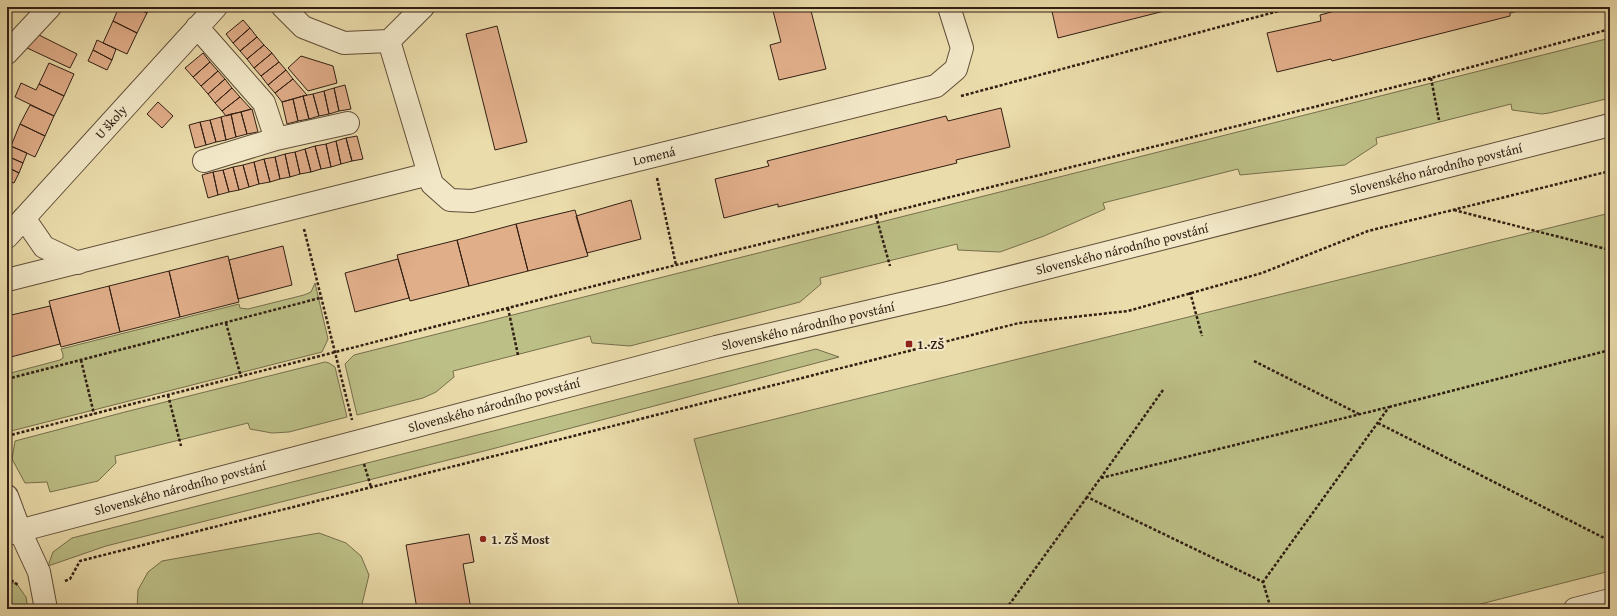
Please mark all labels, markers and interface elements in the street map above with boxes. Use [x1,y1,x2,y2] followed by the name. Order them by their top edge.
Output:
[91,101,132,143] street label: U školy
[1348,138,1525,200] street label: Slovenského národního povstání
[631,141,678,170] street label: Lomená
[1034,218,1211,280] street label: Slovenského národního povstání
[720,297,897,355] street label: Slovenského národního povstání
[917,335,944,354] place label: 1. ZŠ
[904,339,914,349] marker: 1. ZŠ
[406,373,582,437] street label: Slovenského národního povstání
[92,456,268,520] street label: Slovenského národního povstání
[491,530,550,549] place label: 1. ZŠ Most
[478,534,488,544] marker: 1. ZŠ Most

